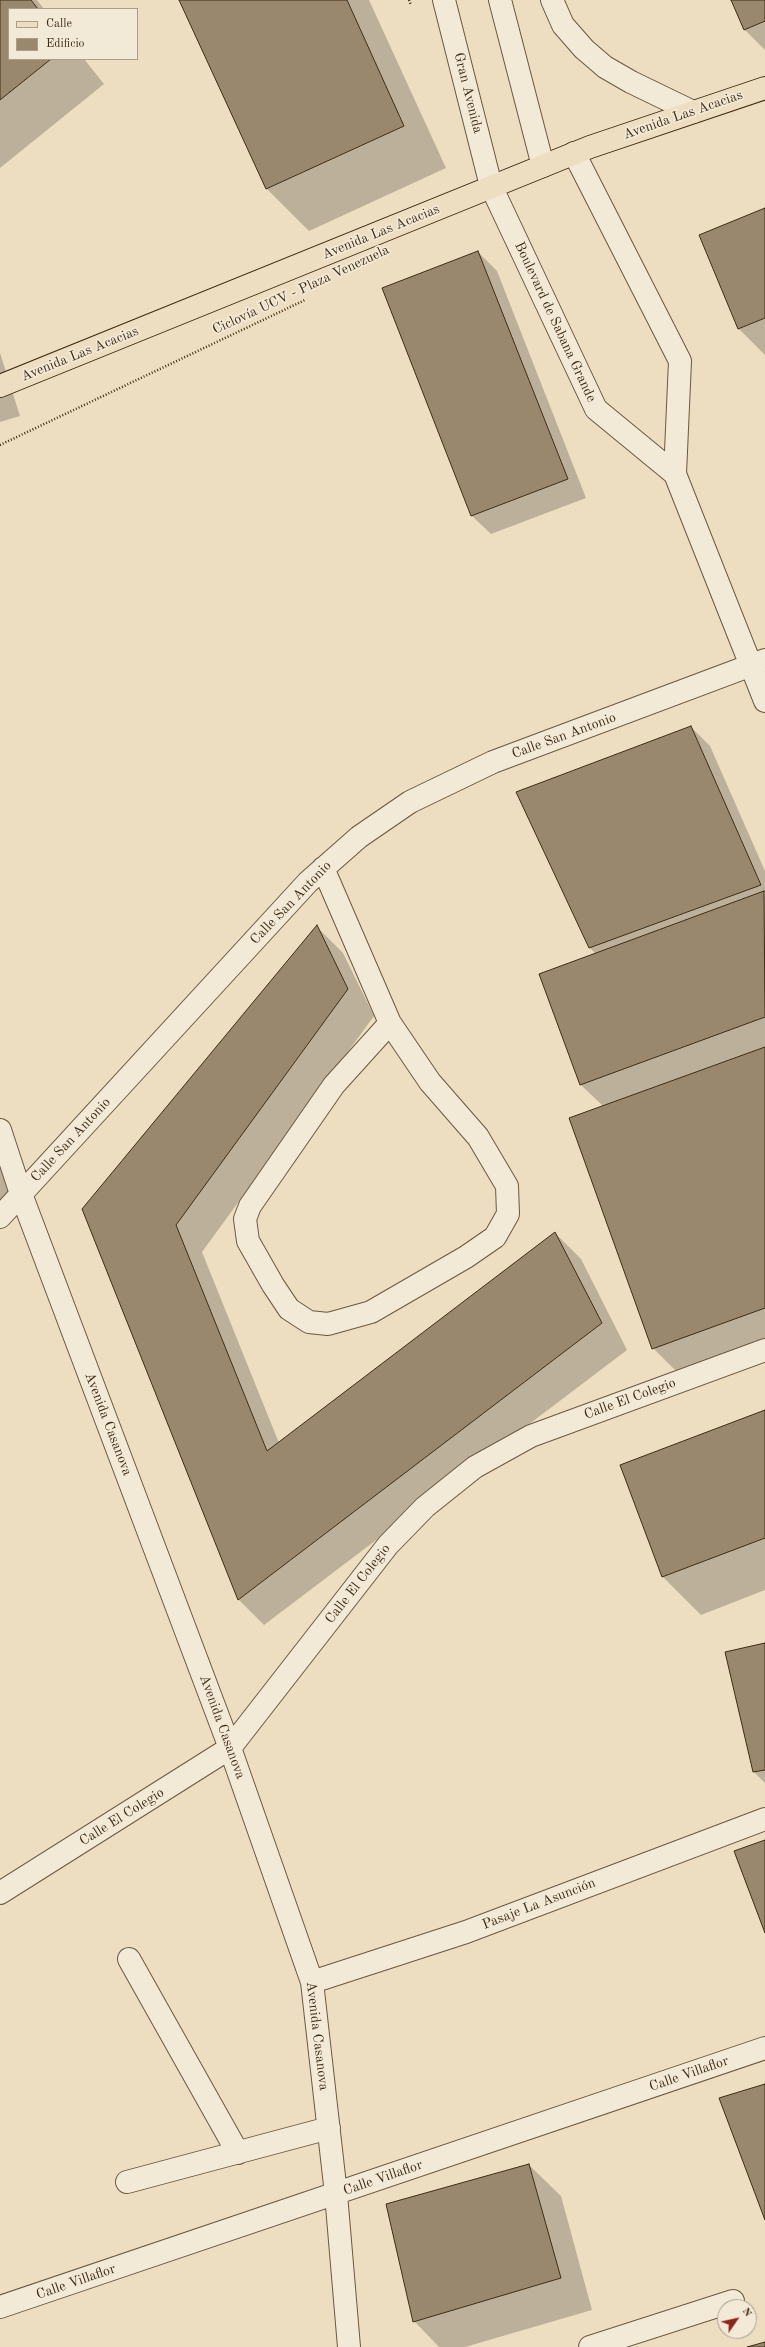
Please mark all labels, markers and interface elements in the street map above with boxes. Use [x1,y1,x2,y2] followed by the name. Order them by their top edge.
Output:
[8,8,138,60] legend
[46,18,72,30] text: Calle
[46,38,85,50] text: Edificio
[450,51,486,135] street label: Gran Avenida
[621,87,745,143] street label: Avenida Las Acacias
[320,201,442,263] street label: Avenida Las Acacias
[510,239,600,405] street label: Boulevard de Sabana Grande
[210,242,392,338] street label: Ciclovía UCV - Plaza Venezuela
[19,323,141,385] street label: Avenida Las Acacias
[510,709,618,763] street label: Calle San Antonio
[247,858,335,948] street label: Calle San Antonio
[27,1094,115,1186] street label: Calle San Antonio
[81,1370,135,1478] street label: Avenida Casanova
[582,1375,678,1423] street label: Calle El Colegio
[322,1541,394,1627] street label: Calle El Colegio
[195,1673,249,1781] street label: Avenida Casanova
[77,1784,167,1850] street label: Calle El Colegio
[480,1875,598,1933] street label: Pasaje La Asunción
[302,1981,332,2091] street label: Avenida Casanova
[647,2053,731,2095] street label: Calle Villaflor
[341,2157,425,2199] street label: Calle Villaflor
[34,2261,118,2303] street label: Calle Villaflor
[717,2299,757,2339] north arrow
[740,2306,753,2319] text: N

